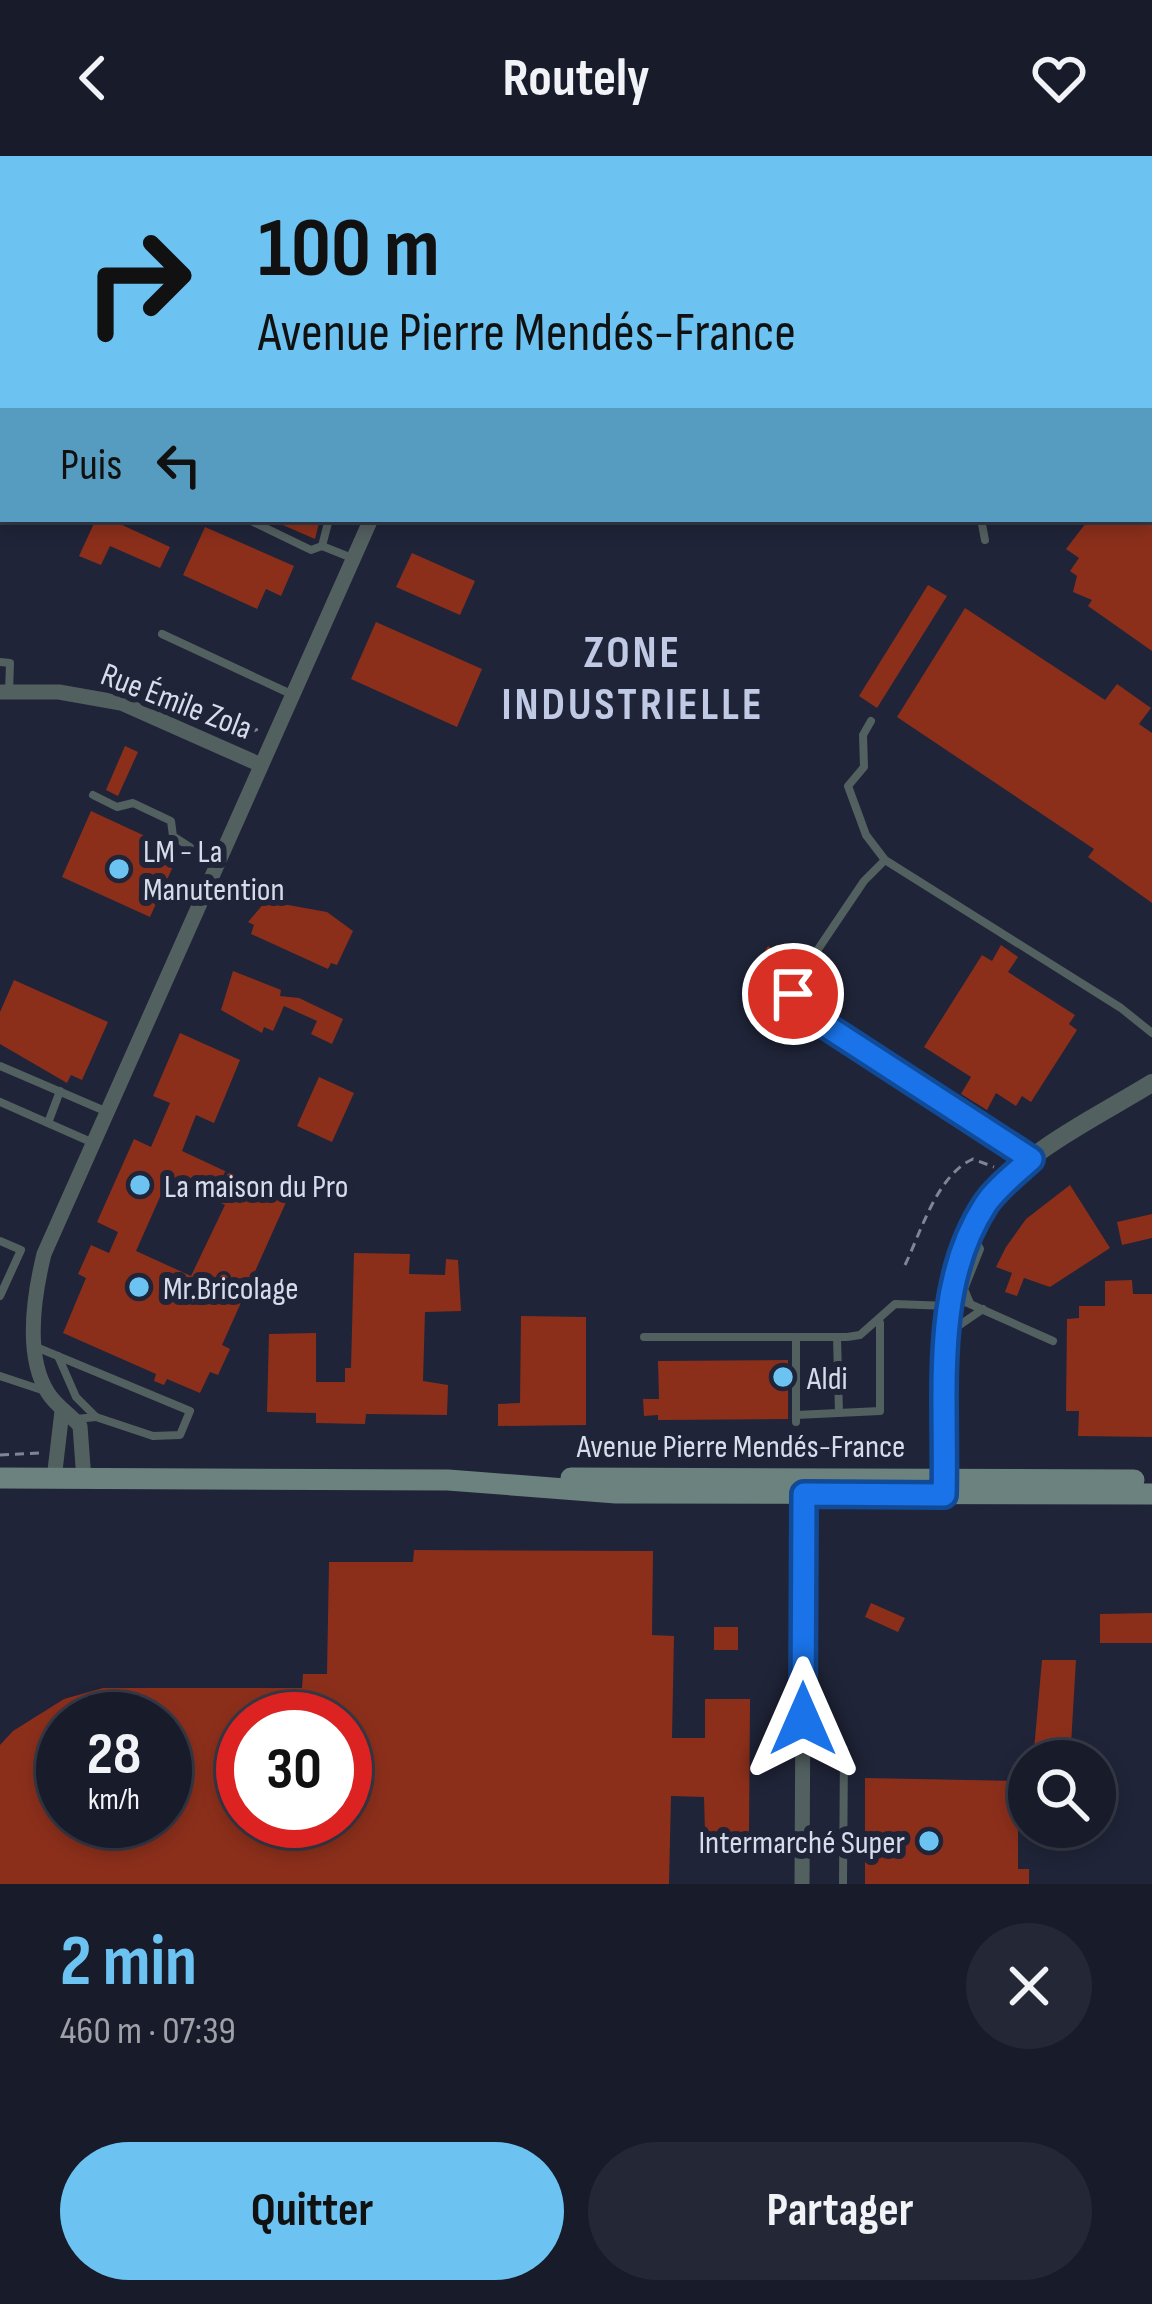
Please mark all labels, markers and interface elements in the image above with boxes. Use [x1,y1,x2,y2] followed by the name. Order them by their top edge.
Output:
[60,45,126,111] icon: back
[1026,45,1092,111] icon: heart
[502,46,650,111] text: Routely
[258,199,440,300] text: 100 m
[60,204,216,360] icon: right
[258,301,796,366] text: Avenue Pierre Mendés-France
[146,432,212,498] icon: left
[60,438,122,493] text: Puis
[502,626,764,733] district label: ZONE INDUSTRIELLE
[95,655,258,749] street label: Rue Émile Zola
[143,832,285,910] place label: LM - La Manutention
[106,856,132,882] marker: LM - La Manutention
[742,943,844,1045] pin
[760,961,826,1027] icon: arrive
[164,1167,348,1207] place label: La maison du Pro
[127,1172,153,1198] marker: La maison du Pro
[163,1269,299,1309] place label: Mr.Bricolage
[126,1274,152,1300] marker: Mr.Bricolage
[806,1359,848,1399] place label: Aldi
[770,1364,796,1390] marker: Aldi
[576,1427,905,1467] street label: Avenue Pierre Mendés-France
[740,1656,866,1782] position arrow
[216,1692,372,1848] speed limit sign: 30
[87,1719,141,1791] text: 28
[1008,1740,1116,1848] map controls
[1008,1740,1116,1848] button: search
[88,1782,140,1818] text: km/h
[698,1823,905,1863] place label: Intermarché Super
[916,1828,942,1854] marker: Intermarché Super
[60,1919,197,2006] text: 2 min
[966,1923,1092,2049] button: close
[60,2008,236,2055] text: 460 m · 07:39
[60,2142,564,2280] button: Quitter
[588,2142,1092,2280] button: Partager

